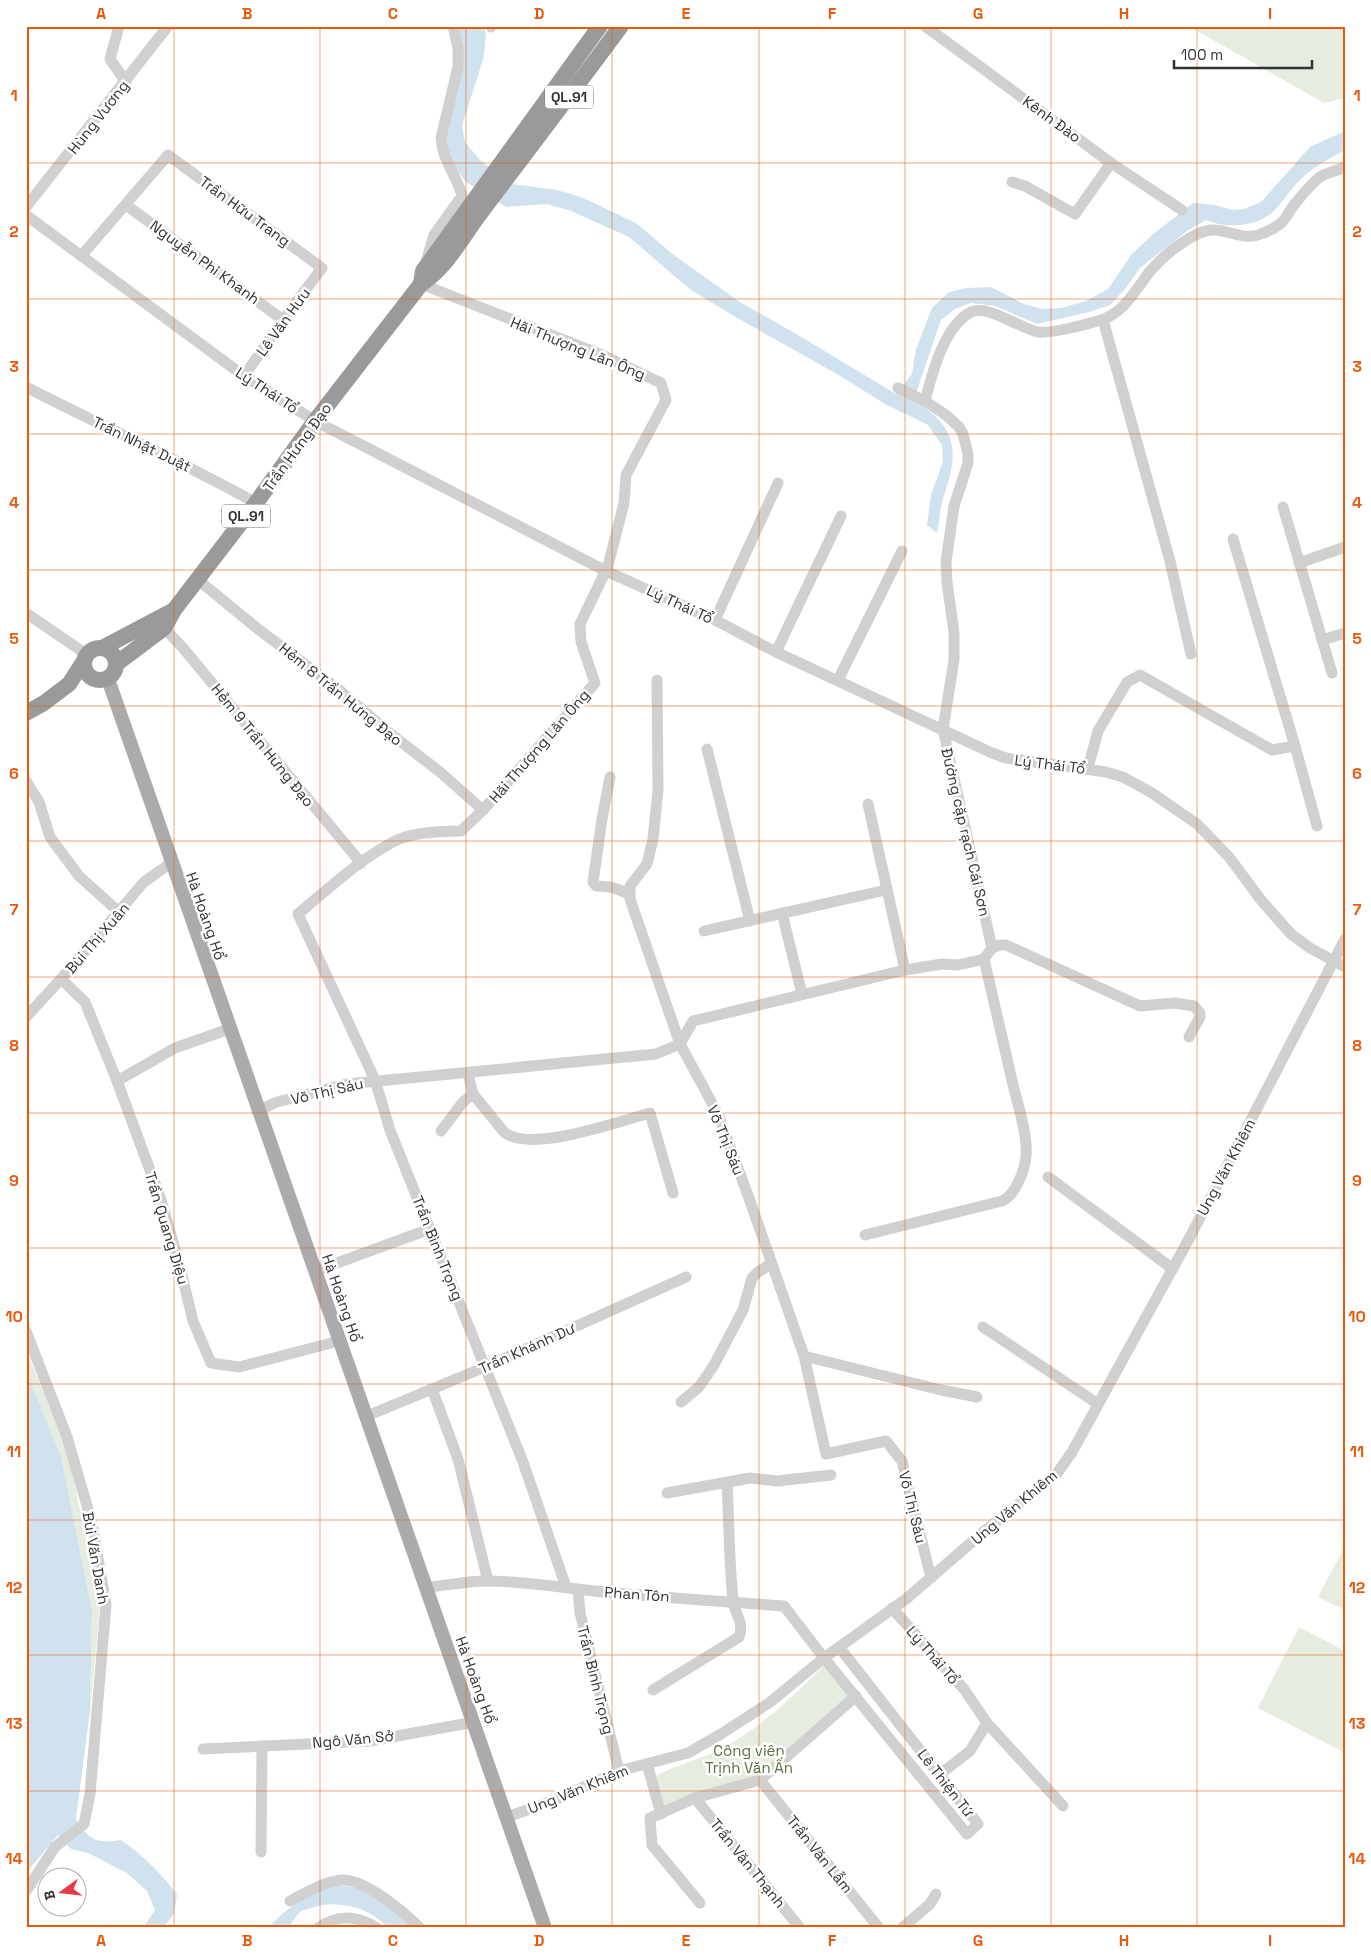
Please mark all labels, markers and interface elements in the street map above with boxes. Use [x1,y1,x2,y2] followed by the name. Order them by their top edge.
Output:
[96,3,106,24] text: A
[242,3,252,24] text: B
[388,3,398,24] text: C
[534,3,544,24] text: D
[682,3,691,24] text: E
[828,3,837,24] text: F
[973,3,983,24] text: G
[1119,3,1129,24] text: H
[1268,3,1272,24] text: I
[1174,38,1311,70] scale bar
[1181,45,1223,64] text: 100 m
[63,76,133,158] street label: Hùng Vương
[10,85,18,106] text: 1
[545,85,593,108] road number: QL.91
[1353,85,1361,106] text: 1
[1019,91,1085,147] street label: Kênh Đào
[196,172,294,250] street label: Trần Hữu Trang
[146,216,264,308] street label: Nguyễn Phi Khanh
[9,221,19,242] text: 2
[1352,221,1362,242] text: 2
[252,284,314,360] street label: Lê Văn Hưu
[508,312,648,384] street label: Hãi Thượng Lãn Ông
[9,356,19,377] text: 3
[1352,356,1362,377] text: 3
[232,363,302,417] street label: Lý Thái Tổ
[258,399,336,495] street label: Trần Hưng Đạo
[90,412,194,476] street label: Trần Nhật Duật
[9,492,19,513] text: 4
[1352,492,1362,513] text: 4
[222,504,270,528] road number: QL.91
[644,580,716,628] street label: Lý Thái Tổ
[9,628,19,649] text: 5
[1352,628,1362,649] text: 5
[276,638,406,750] street label: Hẻm 8 Trần Hưng Đạo
[207,680,319,810] street label: Hẻm 9 Trần Hưng Đạo
[485,685,593,807] street label: Hãi Thượng Lãn Ông
[937,746,995,918] street label: Đường cặp rạch Cái Sơn
[1014,750,1086,778] street label: Lý Thái Tổ
[9,763,19,784] text: 6
[1352,763,1362,784] text: 6
[182,869,230,963] street label: Hà Hoàng Hổ
[61,898,133,978] street label: Bùi Thị Xuân
[10,899,19,920] text: 7
[1353,899,1362,920] text: 7
[9,1035,19,1056] text: 8
[1352,1035,1362,1056] text: 8
[289,1073,365,1109] street label: Võ Thị Sáu
[703,1102,749,1178] street label: Võ Thị Sáu
[1193,1115,1259,1219] street label: Ung Văn Khiêm
[141,1169,193,1287] street label: Trần Quang Diệu
[9,1170,19,1191] text: 9
[1352,1170,1362,1191] text: 9
[408,1193,468,1303] street label: Trần Bình Trọng
[318,1251,366,1345] street label: Hà Hoàng Hổ
[5,1306,23,1327] text: 10
[1348,1306,1366,1327] text: 10
[476,1318,578,1378] street label: Trần Khánh Dư
[7,1441,21,1462] text: 11
[1350,1441,1364,1462] text: 11
[967,1465,1061,1549] street label: Ung Văn Khiêm
[895,1469,931,1545] street label: Võ Thị Sáu
[78,1510,114,1606] street label: Bùi Văn Danh
[6,1577,22,1598] text: 12
[1349,1577,1365,1598] text: 12
[604,1582,670,1606] street label: Phan Tôn
[902,1622,964,1688] street label: Lý Thái Tổ
[573,1624,619,1736] street label: Trần Bình Trọng
[451,1634,501,1726] street label: Hà Hoàng Hổ
[6,1713,23,1734] text: 13
[1349,1713,1366,1734] text: 13
[312,1726,395,1752] street label: Ngô Văn Sở
[705,1741,793,1777] park label: Công viên Trịnh Văn Ấn
[913,1745,979,1821] street label: Lê Thiện Tứ
[525,1760,631,1818] street label: Ung Văn Khiêm
[783,1811,857,1897] street label: Trần Văn Lẫm
[706,1814,790,1912] street label: Trần Văn Thạnh
[5,1848,23,1869] text: 14
[1348,1848,1366,1869] text: 14
[38,1866,88,1916] north arrow
[40,1889,59,1902] text: B
[96,1930,106,1951] text: A
[242,1930,252,1951] text: B
[388,1930,398,1951] text: C
[534,1930,544,1951] text: D
[682,1930,691,1951] text: E
[828,1930,837,1951] text: F
[973,1930,983,1951] text: G
[1119,1930,1129,1951] text: H
[1268,1930,1272,1951] text: I

